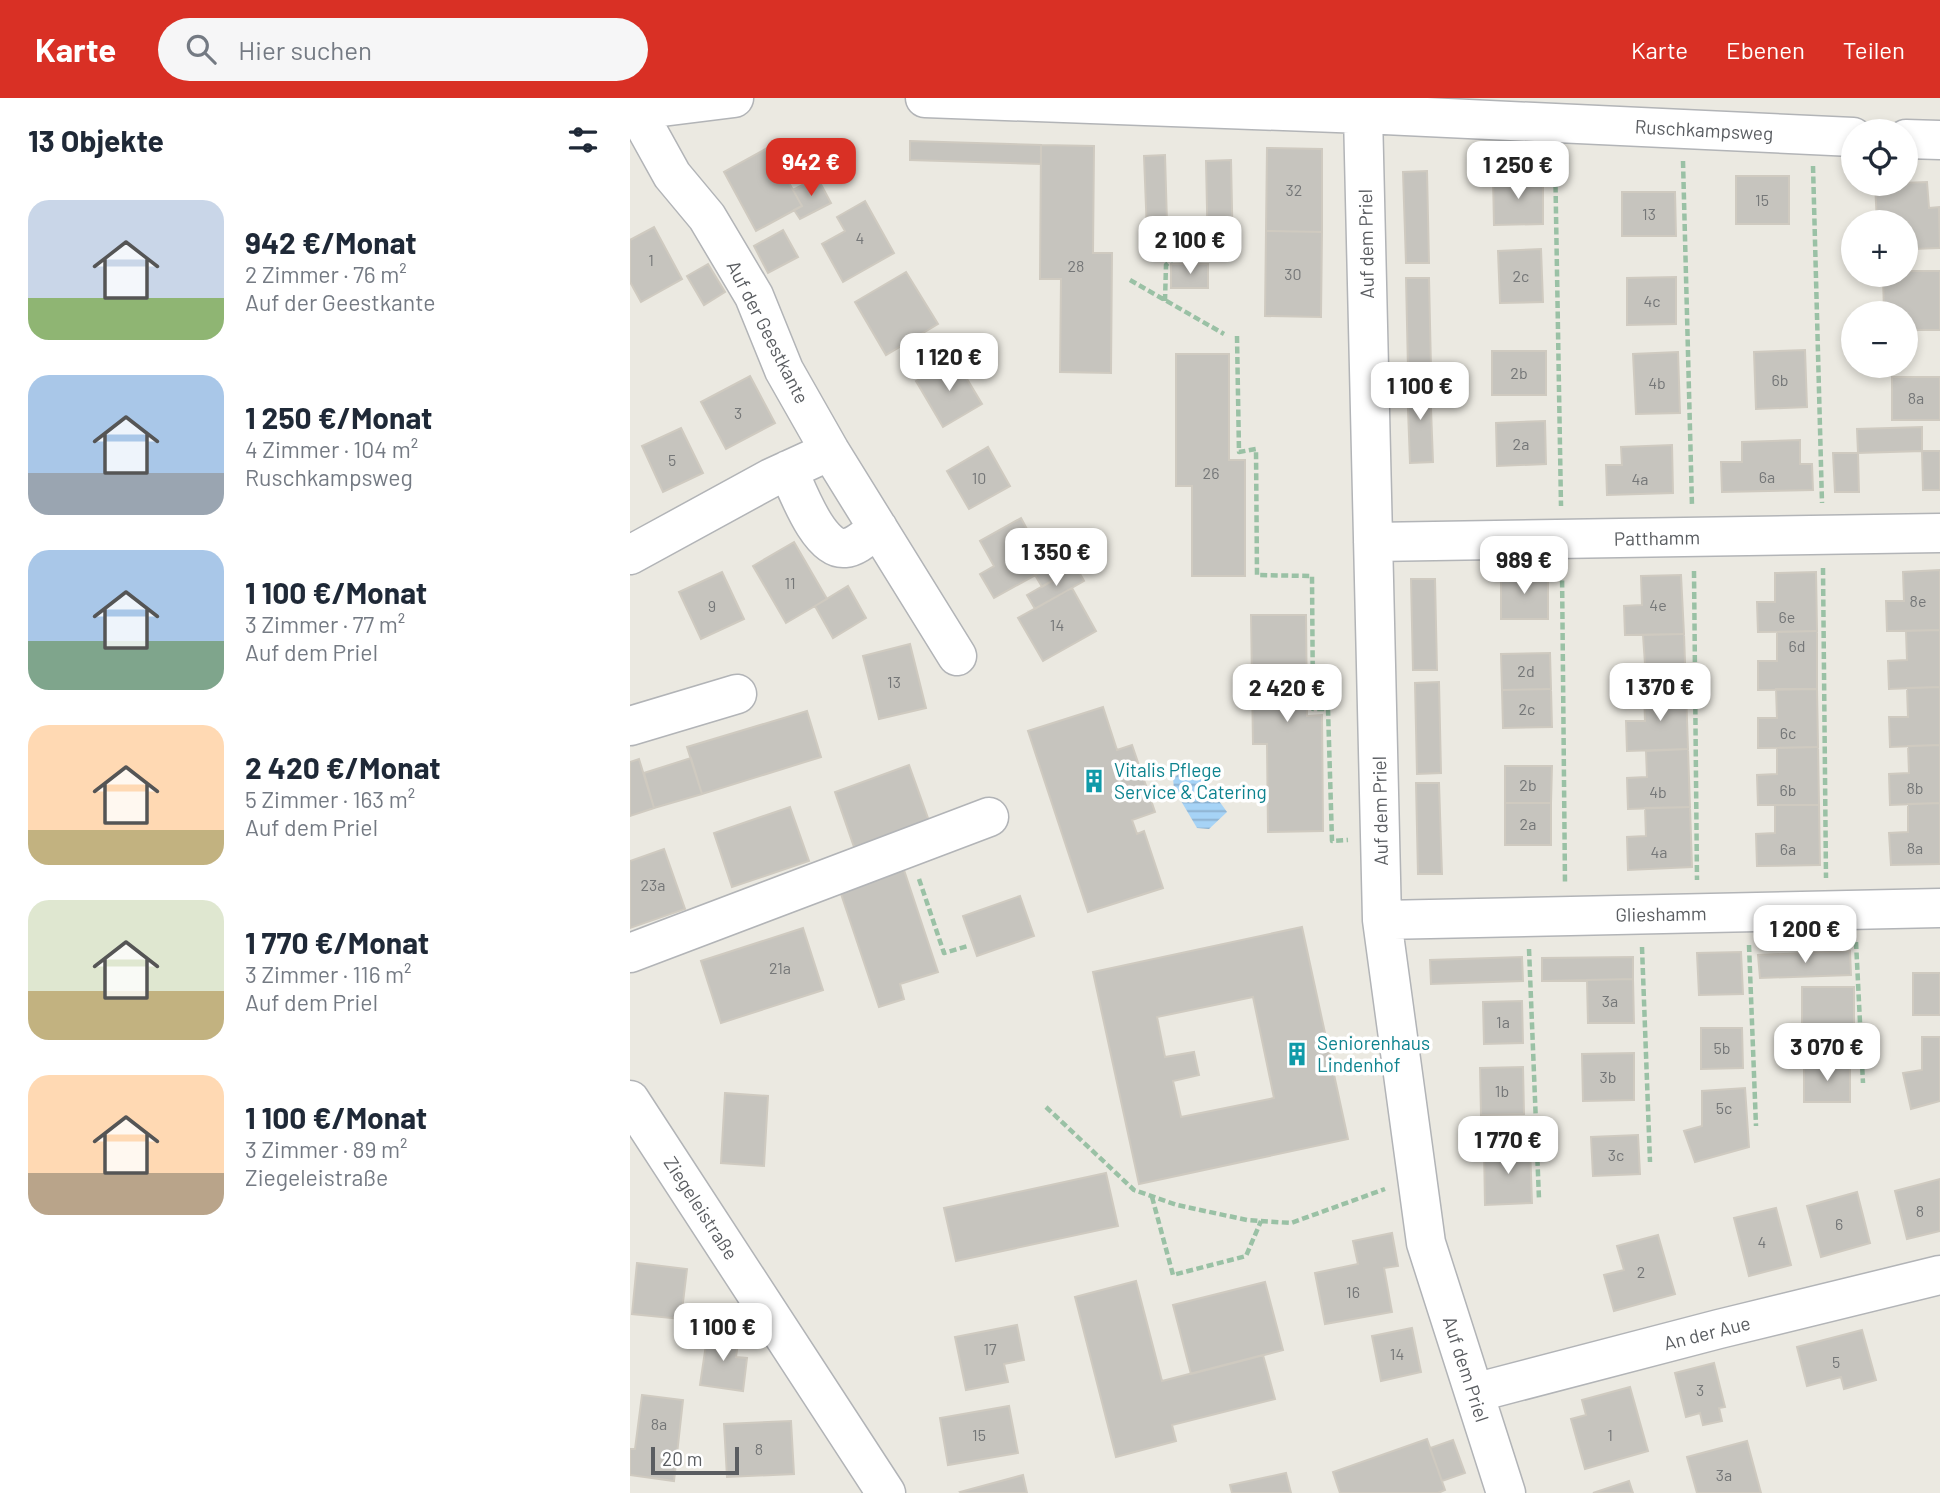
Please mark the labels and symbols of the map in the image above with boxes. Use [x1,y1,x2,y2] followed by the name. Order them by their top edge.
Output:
[1634,114,1774,145] street label: Ruschkampsweg
[762,139,860,198] pin: 942 €
[1453,141,1583,201] pin: 1 250 €
[1286,180,1302,199] house number: 32
[1353,189,1378,299] street label: Auf dem Priel
[1755,190,1769,209] house number: 15
[1642,204,1656,223] house number: 13
[1125,216,1255,276] pin: 2 100 €
[856,228,864,247] house number: 4
[648,250,654,269] house number: 1
[722,256,814,407] street label: Auf der Geestkante
[1068,256,1084,275] house number: 28
[1284,264,1302,283] house number: 30
[1513,266,1529,285] house number: 2c
[1643,291,1661,310] house number: 4c
[884,334,1014,393] pin: 1 120 €
[1355,362,1485,422] pin: 1 100 €
[1510,363,1528,382] house number: 2b
[1772,370,1788,389] house number: 6b
[1648,373,1666,392] house number: 4b
[1908,388,1924,407] house number: 8a
[734,403,742,422] house number: 3
[1513,434,1529,453] house number: 2a
[668,450,676,469] house number: 5
[1203,463,1219,482] house number: 26
[1759,467,1775,486] house number: 6a
[972,468,986,487] house number: 10
[1632,469,1649,488] house number: 4a
[1614,525,1700,550] street label: Patthamm
[991,528,1121,588] pin: 1 350 €
[1475,536,1573,596] pin: 989 €
[784,573,796,592] house number: 11
[1910,591,1926,610] house number: 8e
[1649,595,1667,614] house number: 4e
[708,596,716,615] house number: 9
[1779,607,1795,626] house number: 6e
[1050,615,1064,634] house number: 14
[1789,636,1805,655] house number: 6d
[1517,661,1535,680] house number: 2d
[1222,664,1352,724] pin: 2 420 €
[1595,664,1725,723] pin: 1 370 €
[887,672,901,691] house number: 13
[1519,699,1535,718] house number: 2c
[1780,723,1796,742] house number: 6c
[1367,756,1392,866] street label: Auf dem Priel
[1114,758,1267,803] place label: Vitalis Pflege Service & Catering
[1080,767,1108,795] building icon: Vitalis Pflege Service & Catering
[1519,775,1537,794] house number: 2b
[1906,778,1924,797] house number: 8b
[1780,780,1796,799] house number: 6b
[1649,782,1667,801] house number: 4b
[1520,814,1536,833] house number: 2a
[1907,838,1923,857] house number: 8a
[1780,839,1796,858] house number: 6a
[1651,842,1668,861] house number: 4a
[641,875,665,894] house number: 23a
[1615,901,1707,926] street label: Glieshamm
[1740,906,1870,965] pin: 1 200 €
[769,958,791,977] house number: 21a
[1602,991,1618,1010] house number: 3a
[1496,1012,1510,1031] house number: 1a
[1762,1024,1892,1083] pin: 3 070 €
[1317,1031,1430,1076] place label: Seniorenhaus Lindenhof
[1714,1038,1730,1057] house number: 5b
[1283,1040,1311,1068] building icon: Seniorenhaus Lindenhof
[1600,1067,1616,1086] house number: 3b
[1495,1081,1509,1100] house number: 1b
[1716,1098,1732,1117] house number: 5c
[1443,1116,1573,1176] pin: 1 770 €
[1608,1145,1624,1164] house number: 3c
[660,1152,743,1264] street label: Ziegeleistraße
[1916,1201,1924,1220] house number: 8
[1835,1214,1843,1233] house number: 6
[1758,1232,1766,1251] house number: 4
[1637,1262,1645,1281] house number: 2
[1346,1282,1360,1301] house number: 16
[658,1304,788,1363] pin: 1 100 €
[1661,1311,1753,1354] street label: An der Aue
[1439,1313,1494,1425] street label: Auf dem Priel
[983,1339,997,1358] house number: 17
[1390,1344,1404,1363] house number: 14
[1832,1352,1840,1371] house number: 5
[1696,1380,1704,1399] house number: 3
[651,1414,667,1433] house number: 8a
[972,1425,986,1444] house number: 15
[1607,1425,1613,1444] house number: 1
[755,1439,763,1458] house number: 8
[651,1444,738,1476] scale bar
[1716,1465,1732,1484] house number: 3a

